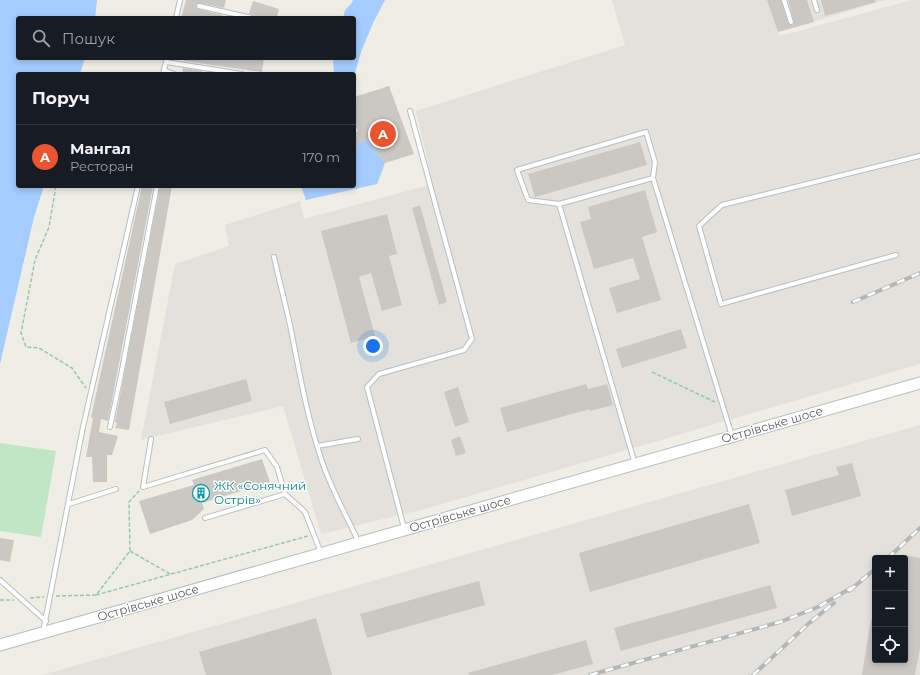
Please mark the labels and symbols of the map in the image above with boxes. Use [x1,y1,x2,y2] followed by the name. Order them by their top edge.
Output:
[370,119,396,149] pin: A
[363,336,383,356] your location
[719,403,824,446] street label: Острівське шосе
[214,478,306,507] place label: ЖК «Сонячний Острів»
[191,483,211,503] building icon: ЖК «Сонячний Острів»
[407,492,512,535] street label: Острівське шосе
[95,581,200,624] street label: Острівське шосе

